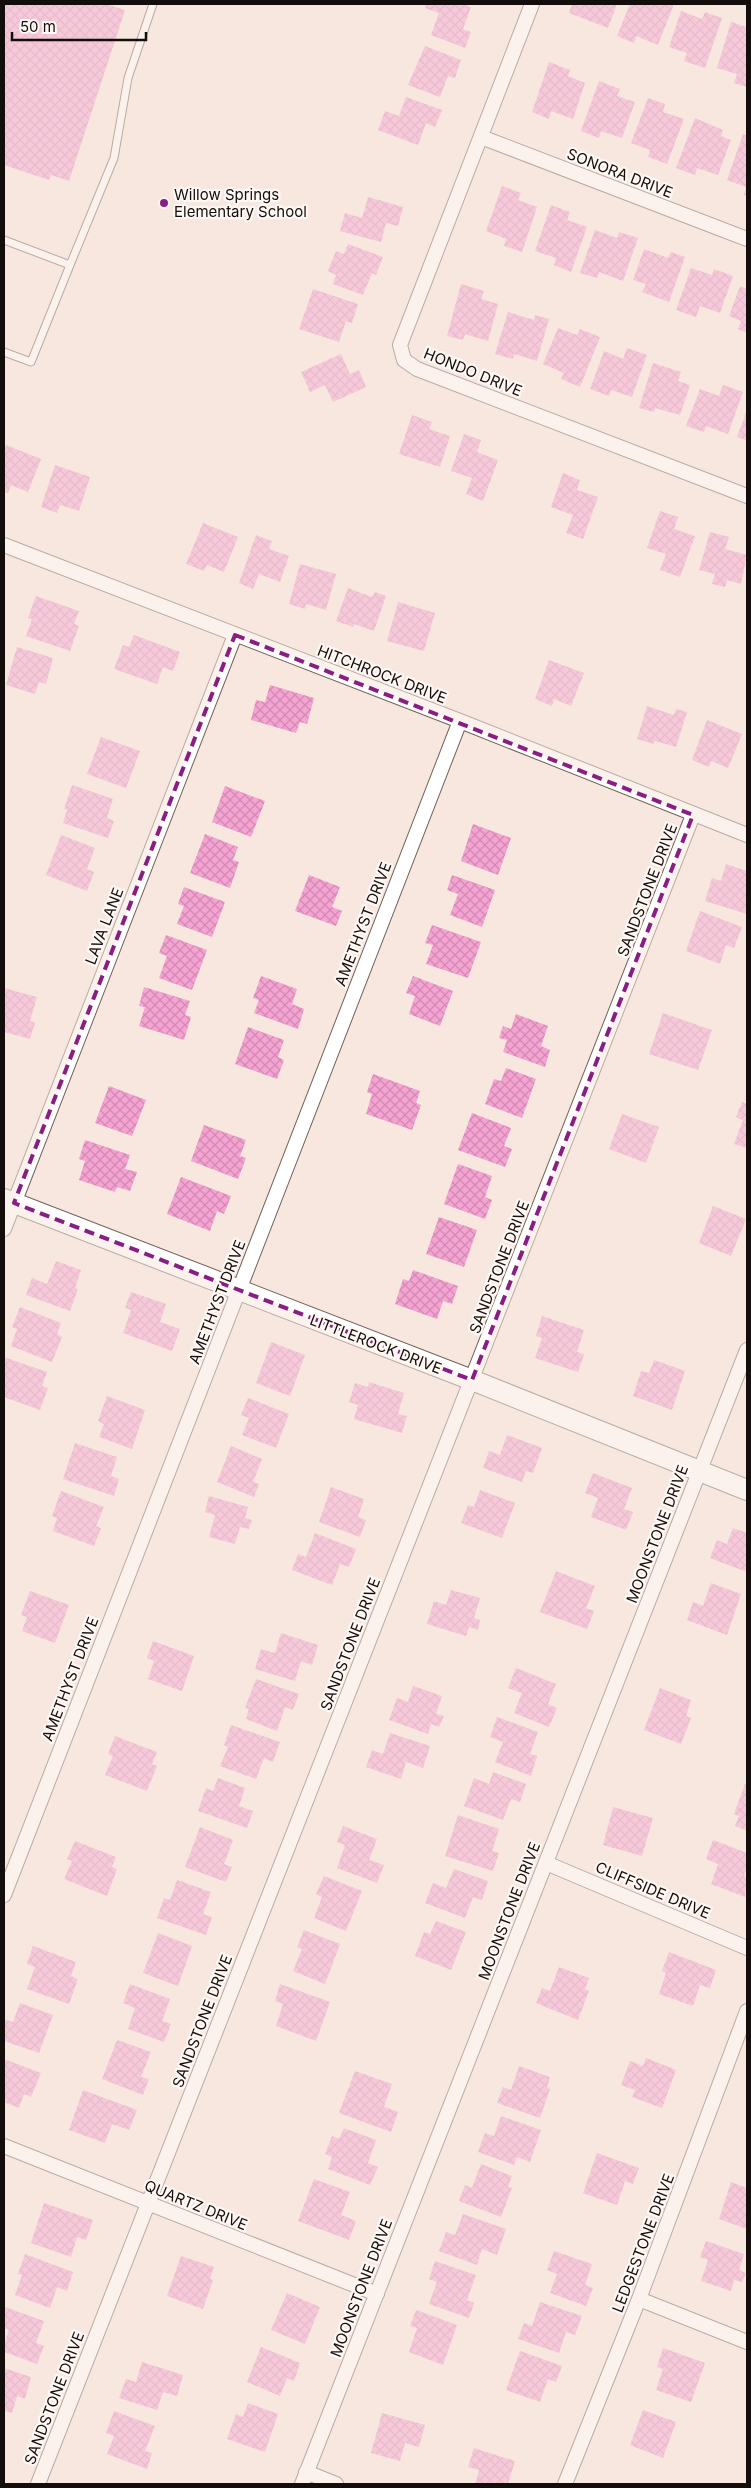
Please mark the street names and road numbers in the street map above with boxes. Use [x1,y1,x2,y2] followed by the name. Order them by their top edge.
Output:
[564,144,676,202] street label: SONORA DRIVE
[421,344,525,400] street label: HONDO DRIVE
[315,641,449,707] street label: HITCHROCK DRIVE
[613,821,681,959] street label: SANDSTONE DRIVE
[331,859,395,989] street label: AMETHYST DRIVE
[81,885,127,967] street label: LAVA LANE
[465,1198,533,1336] street label: SANDSTONE DRIVE
[185,1237,249,1367] street label: AMETHYST DRIVE
[307,1310,445,1378] street label: LITTLEROCK DRIVE
[622,1462,692,1606] street label: MOONSTONE DRIVE
[316,1575,384,1713] street label: SANDSTONE DRIVE
[38,1614,102,1744] street label: AMETHYST DRIVE
[474,1839,544,1983] street label: MOONSTONE DRIVE
[593,1857,713,1923] street label: CLIFFSIDE DRIVE
[168,1952,236,2090] street label: SANDSTONE DRIVE
[608,2171,678,2315] street label: LEDGESTONE DRIVE
[142,2176,250,2234] street label: QUARTZ DRIVE
[326,2216,396,2360] street label: MOONSTONE DRIVE
[20,2329,88,2467] street label: SANDSTONE DRIVE

